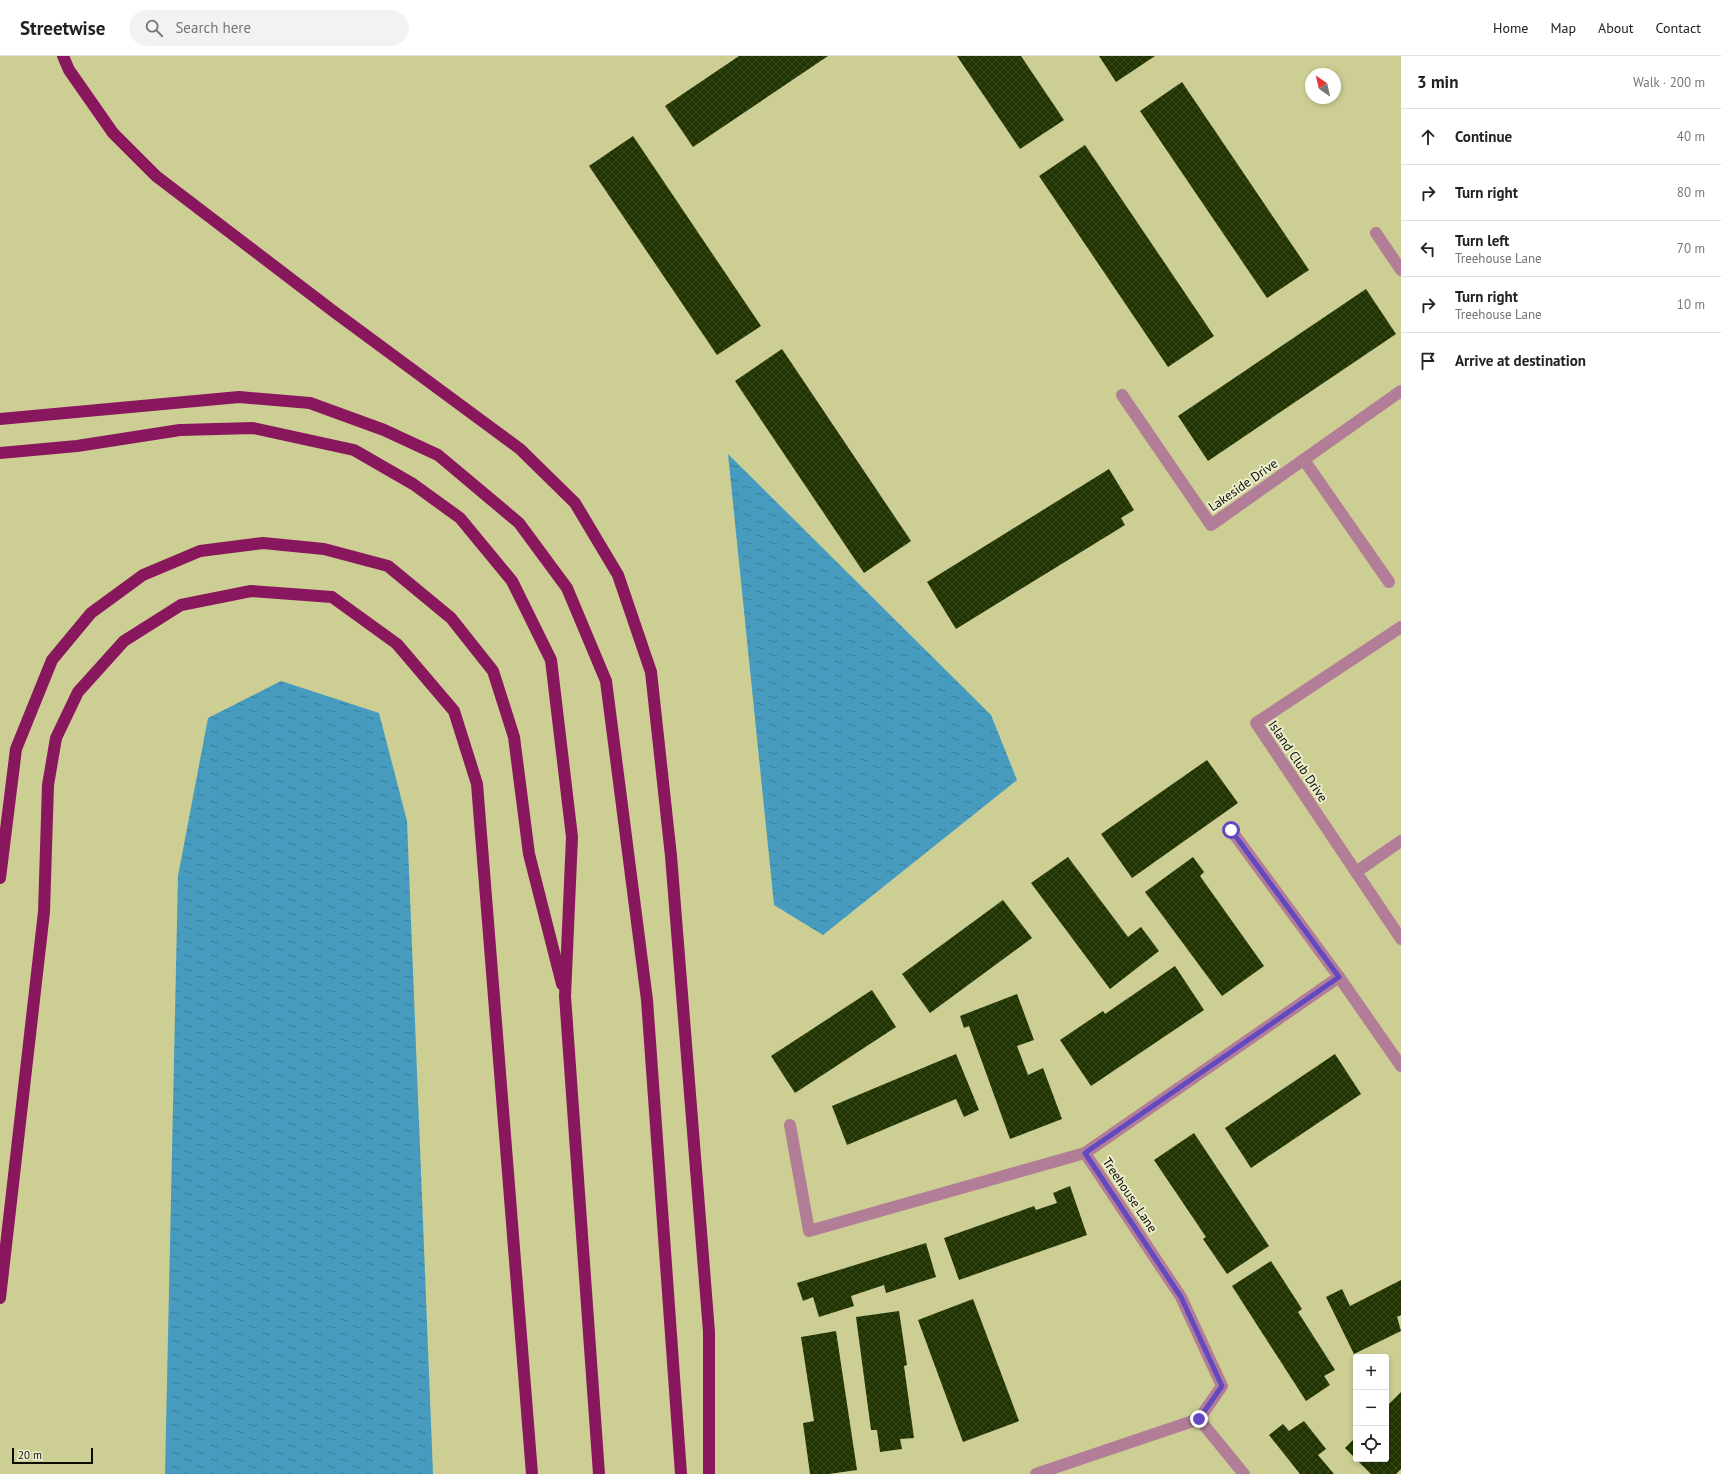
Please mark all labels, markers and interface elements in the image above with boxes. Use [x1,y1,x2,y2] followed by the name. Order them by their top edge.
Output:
[129,10,409,46] search box
[20,16,105,40] text: Streetwise
[143,17,165,39] icon: search
[175,18,251,37] text: Search here
[1493,19,1528,37] text: Home
[1550,19,1576,37] text: Map
[1598,19,1634,37] text: About
[1656,19,1701,37] text: Contact
[1305,68,1341,104] north arrow
[1417,71,1458,93] text: 3 min
[1633,74,1705,91] text: Walk · 200 m
[1417,126,1439,148] icon: ahead
[1455,127,1512,146] text: Continue
[1677,128,1705,145] text: 40 m
[1417,182,1439,204] icon: right
[1455,183,1518,202] text: Turn right
[1677,184,1705,201] text: 80 m
[1455,231,1509,250] text: Turn left
[1417,238,1439,260] icon: left
[1677,240,1705,257] text: 70 m
[1455,250,1542,267] text: Treehouse Lane
[1455,287,1518,306] text: Turn right
[1417,294,1439,316] icon: right
[1677,296,1705,313] text: 10 m
[1455,306,1542,323] text: Treehouse Lane
[1417,350,1439,372] icon: arrive
[1455,351,1586,370] text: Arrive at destination
[1205,455,1281,515] street label: Lakeside Drive
[1264,717,1332,805] street label: Island Club Drive
[1222,821,1240,839] route start
[1099,1154,1161,1236] street label: Treehouse Lane
[1353,1354,1389,1462] map controls
[1353,1354,1389,1390] button: +
[1353,1390,1389,1426] button: −
[1190,1410,1208,1428] route end
[1353,1426,1389,1462] button: locate
[12,1446,93,1465] scale bar
[18,1448,42,1462] text: 20 m

